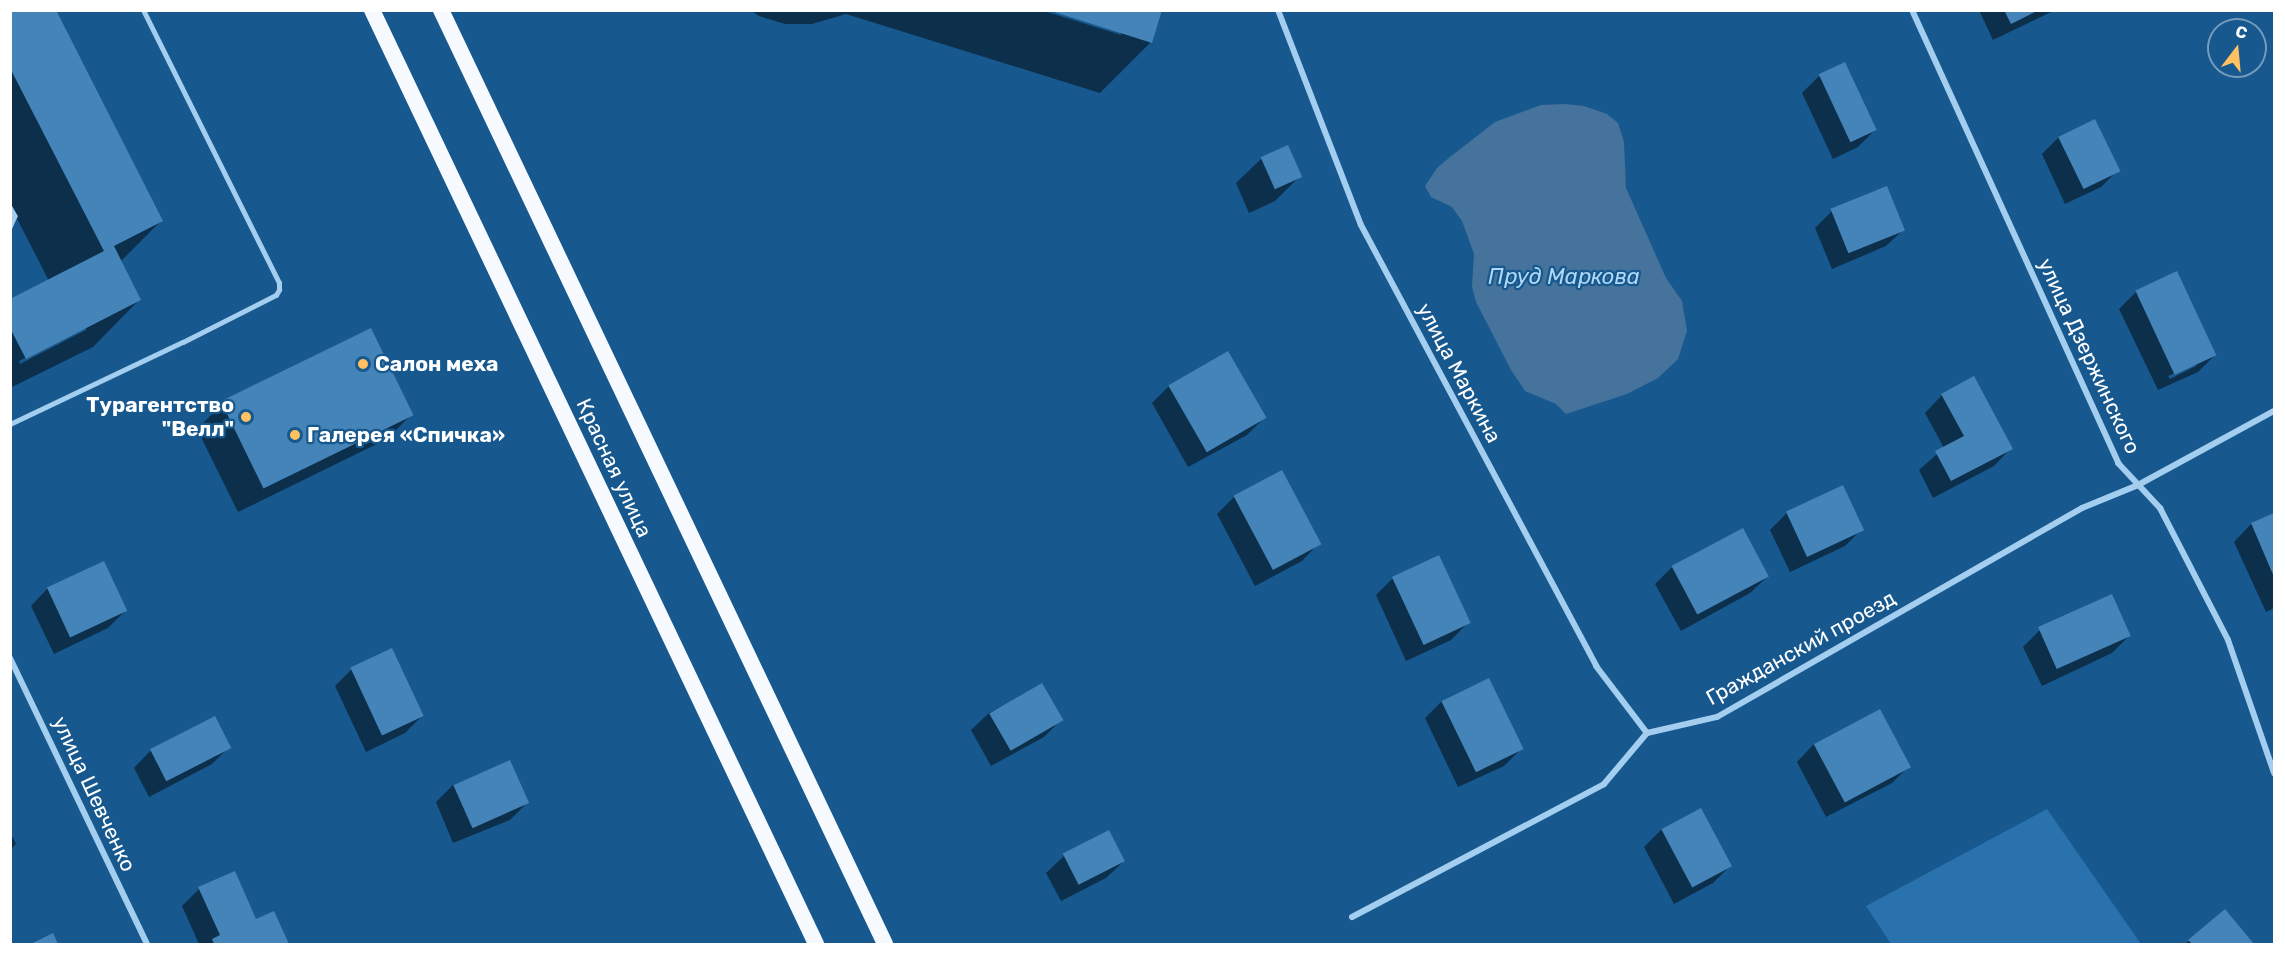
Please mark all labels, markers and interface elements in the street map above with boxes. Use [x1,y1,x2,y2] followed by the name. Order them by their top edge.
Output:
[2207,18,2267,78] north arrow
[2234,21,2250,43] text: С
[2033,254,2145,458] street label: улица Дзержинского
[1488,264,1640,290] water label: Пруд Маркова
[1412,299,1506,447] street label: улица Маркина
[375,351,498,377] place label: Салон меха
[356,357,370,371] marker: Салон меха
[86,392,234,442] place label: Турагентство "Велл"
[571,394,657,542] street label: Красная улица
[239,410,253,424] marker: Турагентство "Велл"
[307,422,505,448] place label: Галерея «Спичка»
[288,428,302,442] marker: Галерея «Спичка»
[1702,585,1900,711] street label: Гражданский проезд
[47,712,141,876] street label: улица Шевченко

